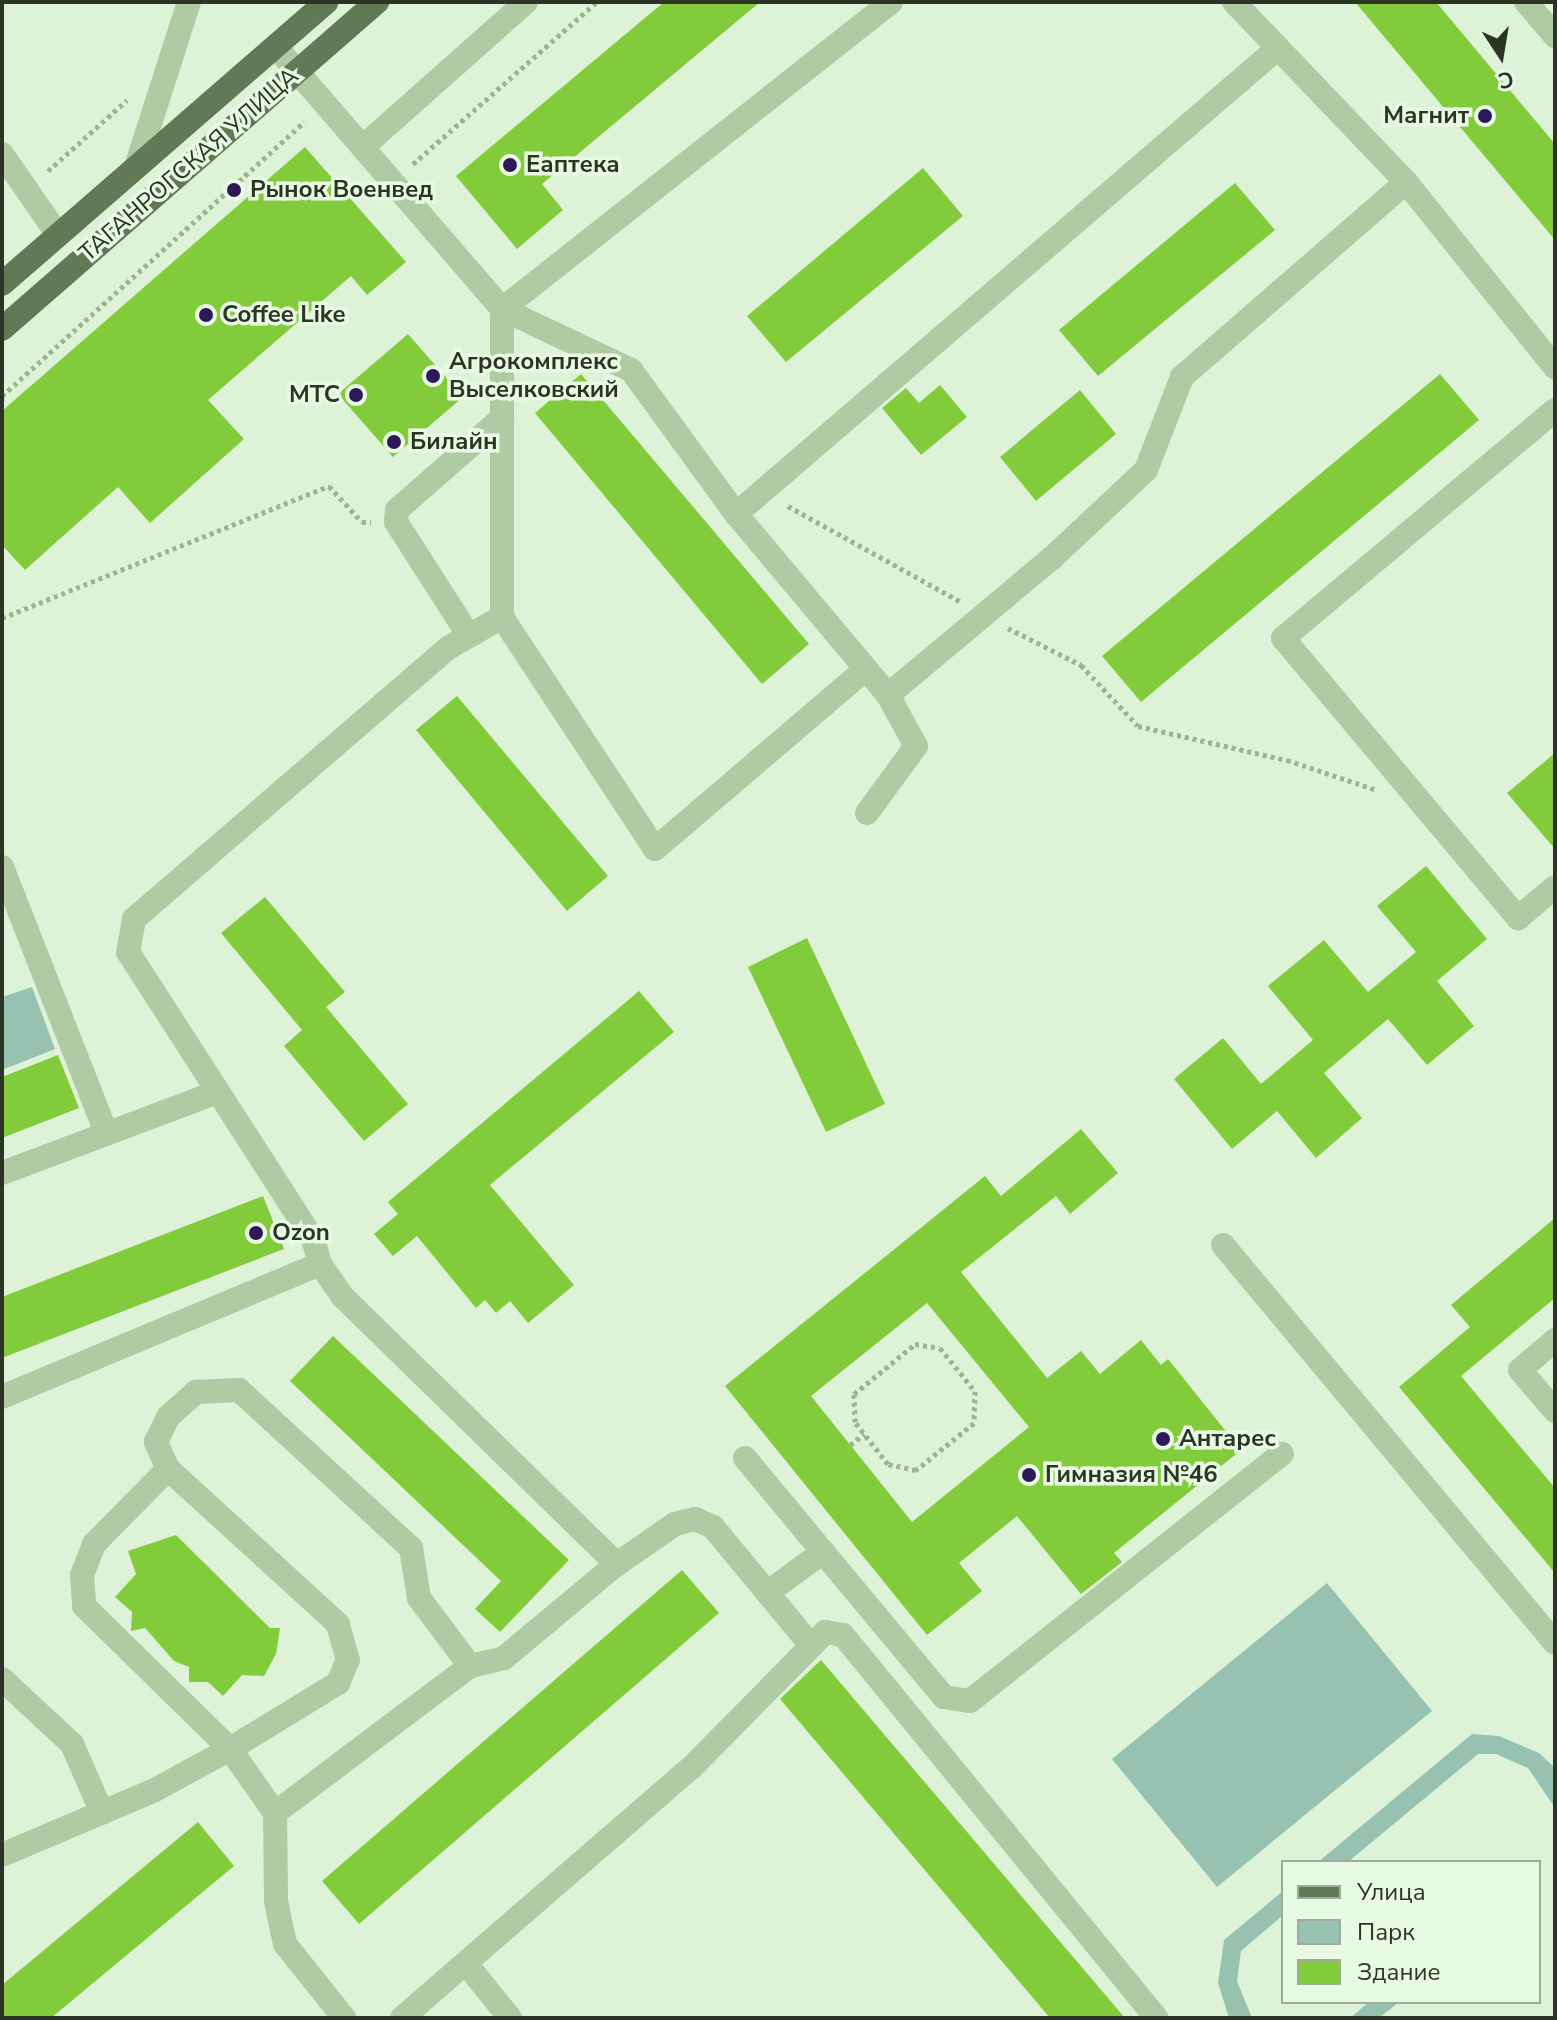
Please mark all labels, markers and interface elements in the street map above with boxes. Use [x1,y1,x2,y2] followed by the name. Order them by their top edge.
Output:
[1461,16,1541,96] north arrow
[74,62,304,268] street label: ТАГАНРОГСКАЯ УЛИЦА
[1496,63,1516,96] text: С
[1383,102,1469,130] place label: Магнит
[1476,107,1494,125] marker: Магнит
[526,151,620,179] place label: Еаптека
[501,156,519,174] marker: Еаптека
[250,176,433,204] place label: Рынок Военвед
[225,181,243,199] marker: Рынок Военвед
[222,301,346,329] place label: Coffee Like
[197,306,215,324] marker: Coffee Like
[449,348,619,404] place label: Агрокомплекс Выселковский
[424,367,442,385] marker: Агрокомплекс Выселковский
[289,381,340,409] place label: МТС
[347,386,365,404] marker: МТС
[410,428,498,456] place label: Билайн
[385,433,403,451] marker: Билайн
[272,1219,330,1247] place label: Ozon
[247,1224,265,1242] marker: Ozon
[1179,1425,1276,1453] place label: Антарес
[1154,1430,1172,1448] marker: Антарес
[1045,1461,1218,1489] place label: Гимназия №46
[1020,1466,1038,1484] marker: Гимназия №46
[1281,1860,1541,2004] legend
[1357,1876,1426,1908] text: Улица
[1357,1916,1415,1948] text: Парк
[1357,1956,1441,1988] text: Здание

